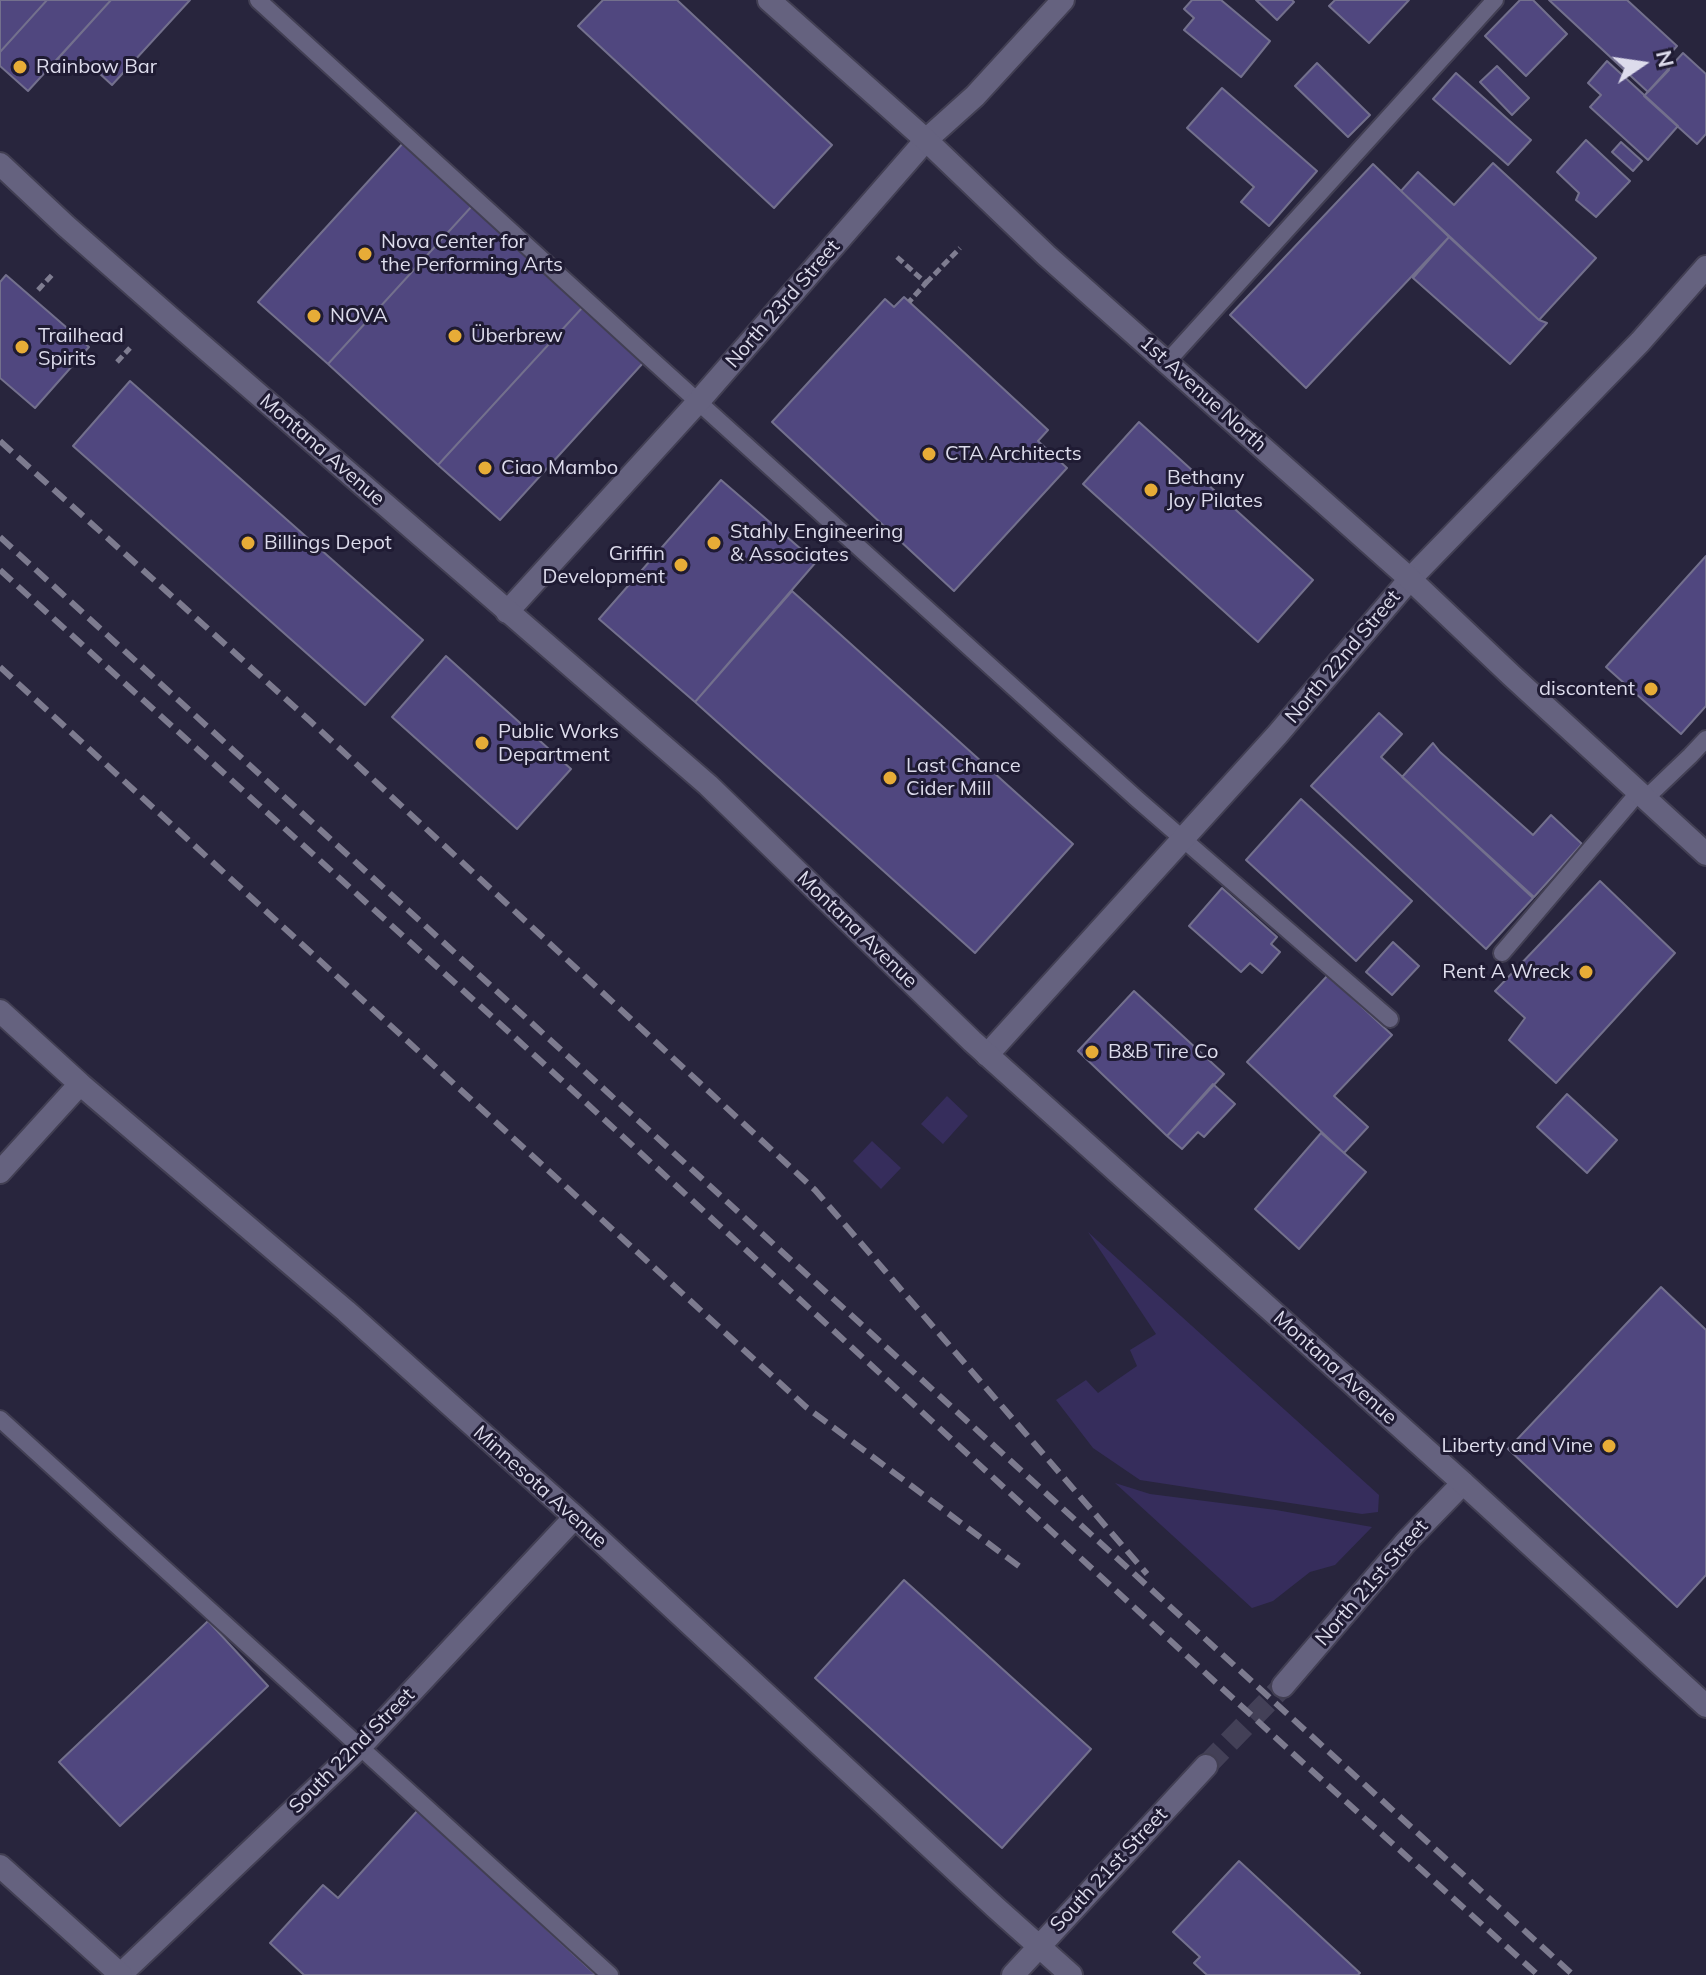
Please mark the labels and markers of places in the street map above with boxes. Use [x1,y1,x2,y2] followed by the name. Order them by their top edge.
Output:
[36,55,157,79] place label: Rainbow Bar
[11,58,29,76] marker: Rainbow Bar
[381,230,563,277] place label: Nova Center for the Performing Arts
[356,245,374,263] marker: Nova Center for the Performing Arts
[330,304,388,328] place label: NOVA
[305,307,323,325] marker: NOVA
[38,324,124,371] place label: Trailhead Spirits
[471,324,563,348] place label: Überbrew
[446,327,464,345] marker: Überbrew
[13,338,31,356] marker: Trailhead Spirits
[945,442,1082,466] place label: CTA Architects
[920,445,938,463] marker: CTA Architects
[501,456,618,480] place label: Ciao Mambo
[476,459,494,477] marker: Ciao Mambo
[1167,466,1263,513] place label: Bethany Joy Pilates
[1142,481,1160,499] marker: Bethany Joy Pilates
[730,520,903,567] place label: Stahly Engineering & Associates
[264,531,392,555] place label: Billings Depot
[239,534,257,552] marker: Billings Depot
[705,534,723,552] marker: Stahly Engineering & Associates
[543,542,665,589] place label: Griffin Development
[672,556,690,574] marker: Griffin Development
[1539,677,1635,701] place label: discontent
[1642,680,1660,698] marker: discontent
[498,720,619,767] place label: Public Works Department
[473,734,491,752] marker: Public Works Department
[906,754,1021,801] place label: Last Chance Cider Mill
[881,769,899,787] marker: Last Chance Cider Mill
[1442,960,1570,984] place label: Rent A Wreck
[1577,963,1595,981] marker: Rent A Wreck
[1108,1040,1218,1064] place label: B&B Tire Co
[1083,1043,1101,1061] marker: B&B Tire Co
[1441,1434,1593,1458] place label: Liberty and Vine
[1600,1437,1618,1455] marker: Liberty and Vine

